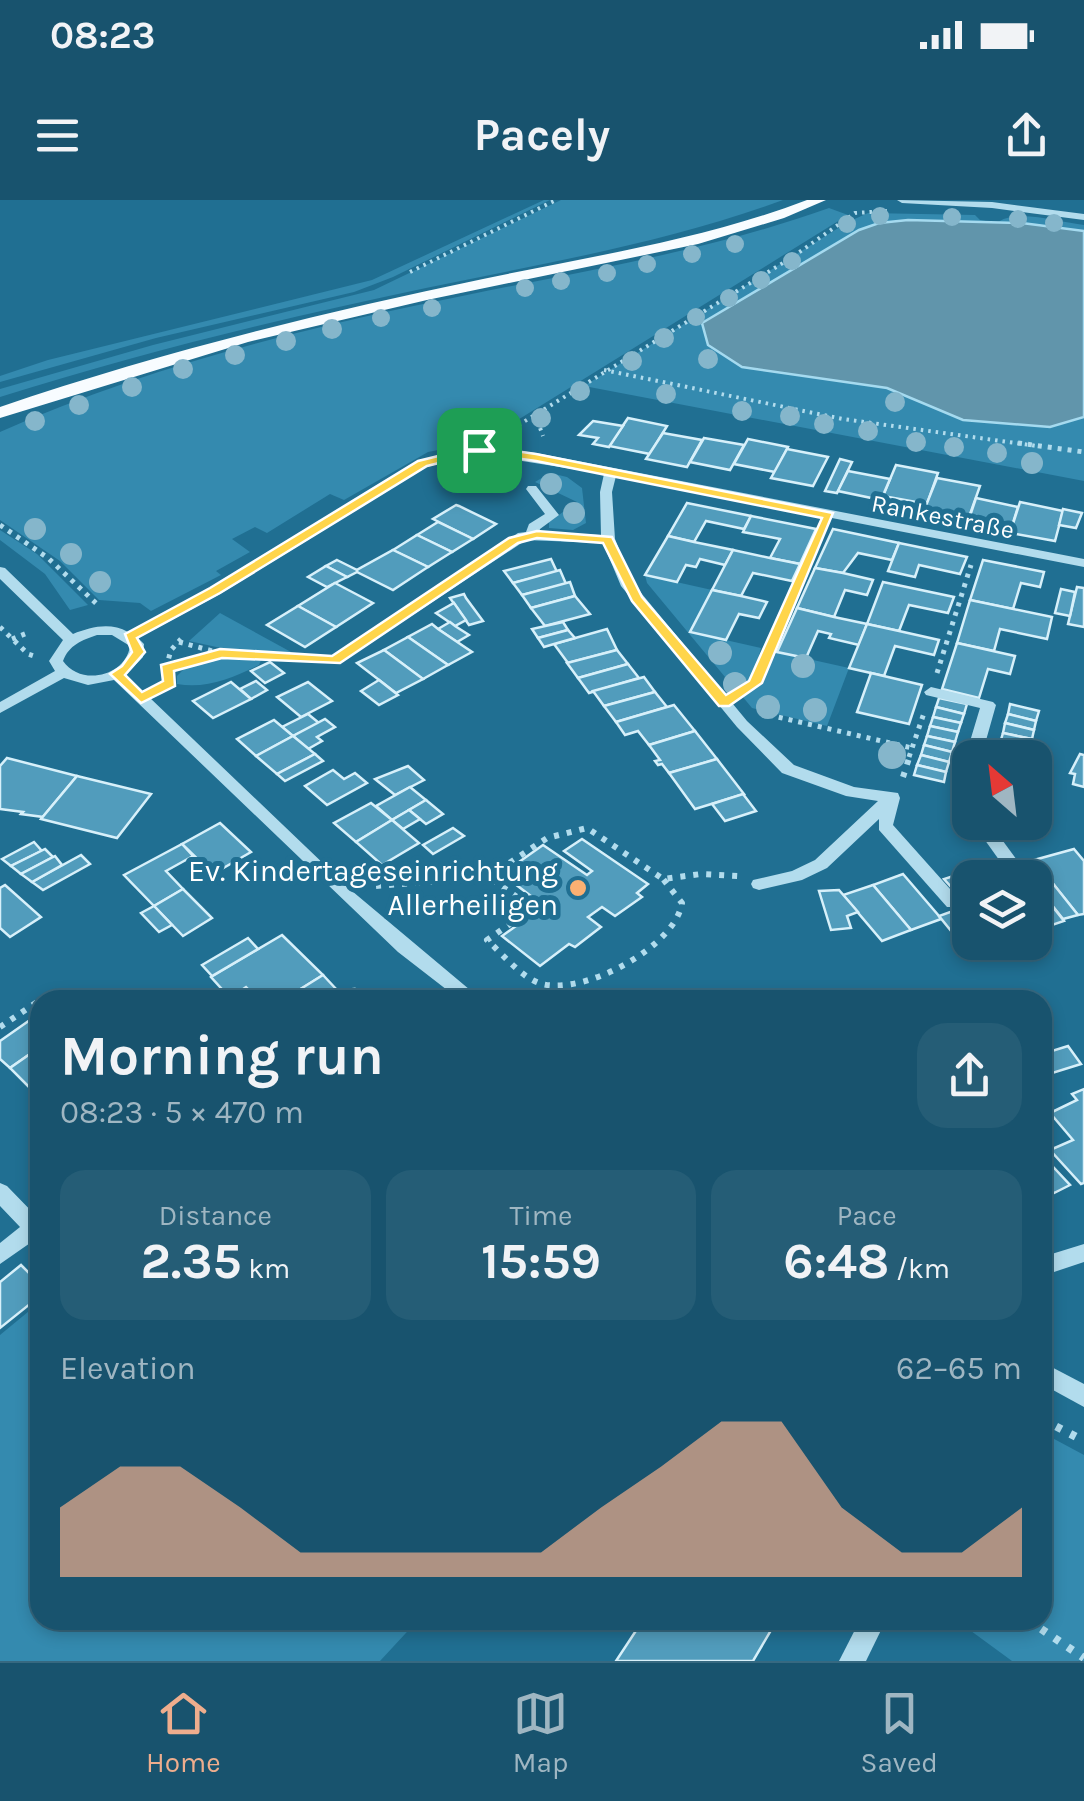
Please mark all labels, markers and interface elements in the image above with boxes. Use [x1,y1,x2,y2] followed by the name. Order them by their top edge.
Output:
[50,13,155,58] text: 08:23
[30,108,85,163] icon: menu
[999,108,1054,163] icon: share
[474,109,610,161] text: Pacely
[437,408,522,493] pin
[452,423,507,478] icon: arrive
[869,488,1017,545] street label: Rankestraße
[952,740,1052,840] north arrow
[952,740,1052,960] map controls
[188,853,558,923] place label: Ev. Kindertageseinrichtung Allerheiligen
[952,860,1052,960] button: layers
[567,877,589,899] marker: Ev. Kindertageseinrichtung Allerheiligen
[917,1023,1022,1128] button: share
[60,1024,384,1088] text: Morning run
[60,1094,304,1131] text: 08:23 · 5 × 470 m
[159,1199,272,1232] text: Distance
[510,1199,572,1232] text: Time
[837,1199,897,1232] text: Pace
[140,1232,242,1291] text: 2.35
[481,1232,601,1291] text: 15:59
[783,1232,889,1291] text: 6:48
[242,1252,290,1285] text: km
[889,1252,950,1285] text: /km
[60,1350,195,1387] text: Elevation
[896,1350,1022,1387] text: 62–65 m
[146,1686,221,1779] tab: Home
[513,1686,568,1779] tab: Map
[861,1686,938,1779] tab: Saved

